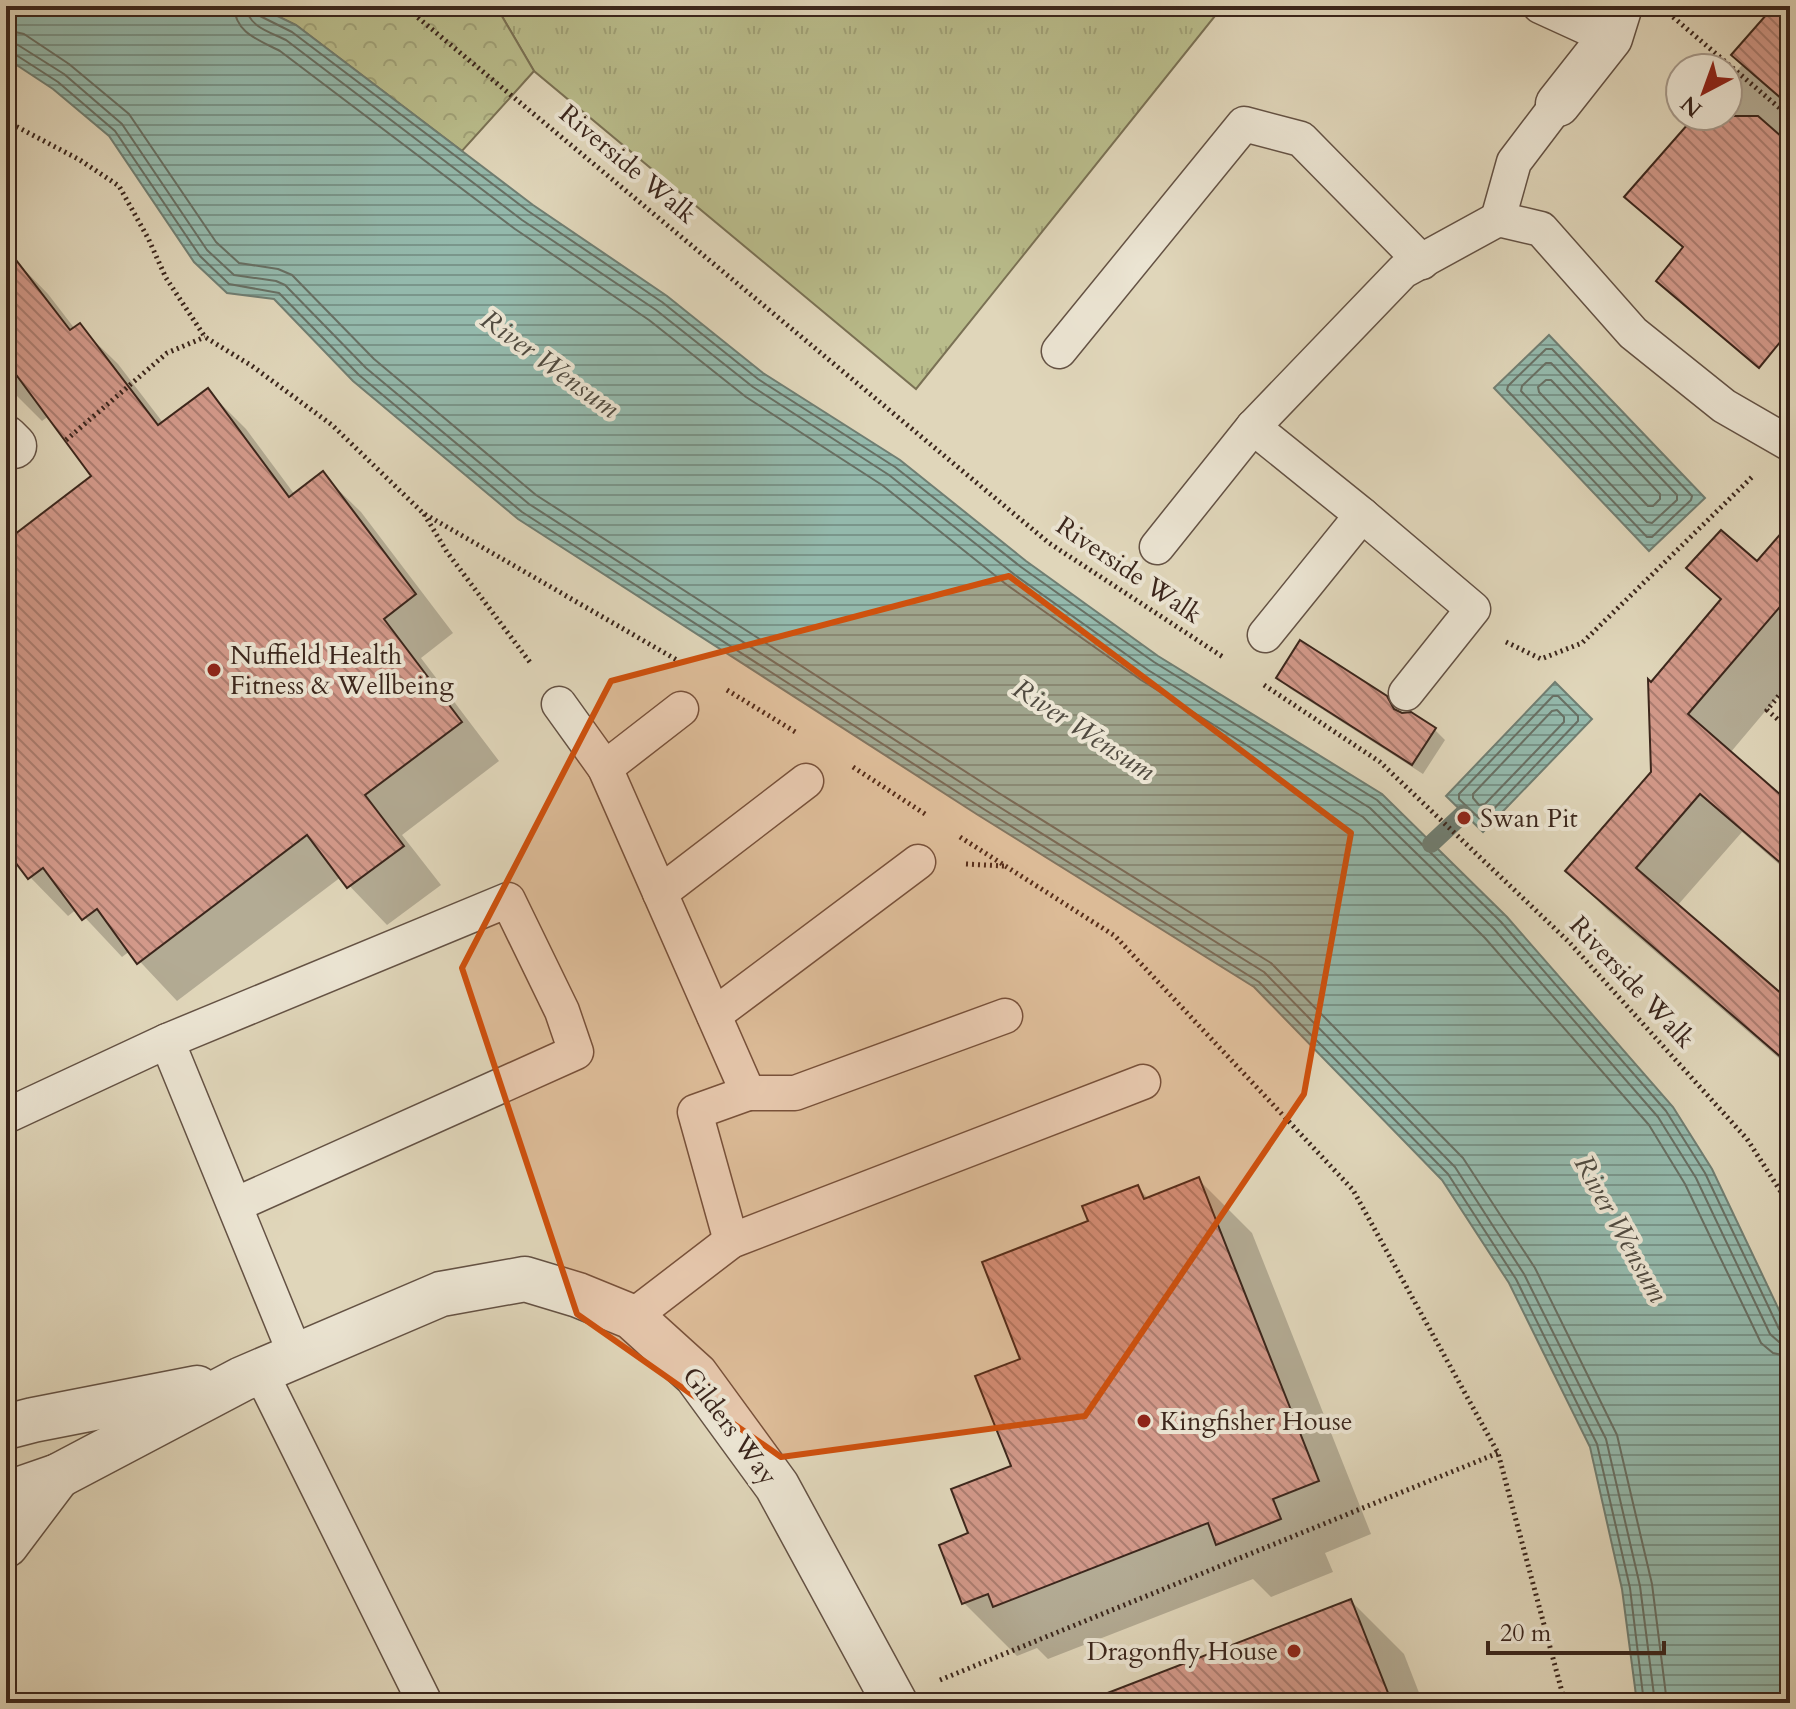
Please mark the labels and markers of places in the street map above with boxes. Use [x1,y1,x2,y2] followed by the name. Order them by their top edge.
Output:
[230,638,454,703] place label: Nuffield Health Fitness & Wellbeing
[205,661,223,679] marker: Nuffield Health Fitness & Wellbeing
[1480,801,1578,836] place label: Swan Pit
[1455,809,1473,827] marker: Swan Pit
[1160,1404,1352,1439] place label: Kingfisher House
[1135,1412,1153,1430] marker: Kingfisher House
[1087,1634,1278,1669] place label: Dragonfly House
[1285,1642,1303,1660] marker: Dragonfly House

